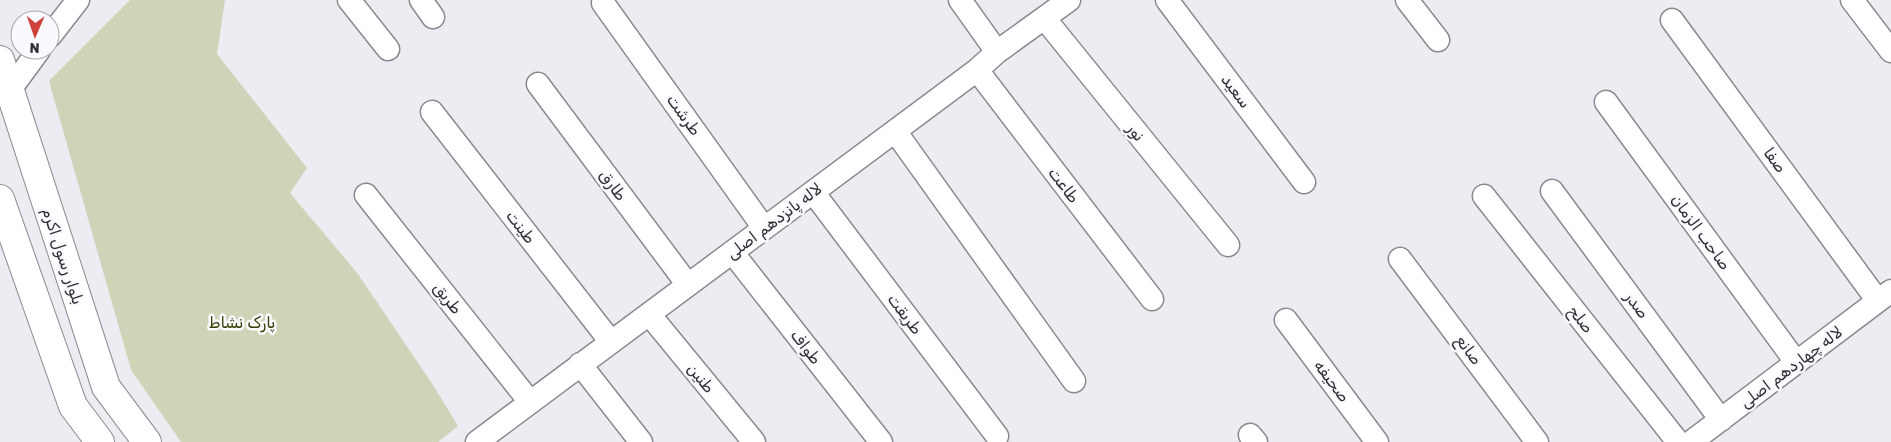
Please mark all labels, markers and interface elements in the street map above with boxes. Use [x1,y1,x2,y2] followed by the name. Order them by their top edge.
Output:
[10,10,60,60] north arrow
[29,39,40,56] text: N
[1217,70,1255,112] street label: سعید
[662,91,705,140] street label: طرشت
[1122,118,1149,145] street label: نور
[1759,144,1791,176] street label: صفا
[1044,163,1084,207] street label: طاعت
[594,166,631,205] street label: طارق
[722,179,826,264] street label: لاله پانزدهم اصلی
[1666,190,1735,274] street label: صاحب الزمان
[37,205,88,307] street label: بلوار رسول اکرم
[502,207,540,247] street label: طینت
[429,278,466,318] street label: طریق
[1620,287,1653,323] street label: صدر
[883,290,926,339] street label: طریقت
[1563,301,1598,338] street label: صلح
[209,313,275,333] park label: پارک نشاط
[1736,322,1847,413] street label: لاله چهاردهم اصلی
[786,326,825,369] street label: طواف
[1450,332,1486,370] street label: صانع
[1310,356,1354,406] street label: صحیفه
[683,359,719,397] street label: طنین

